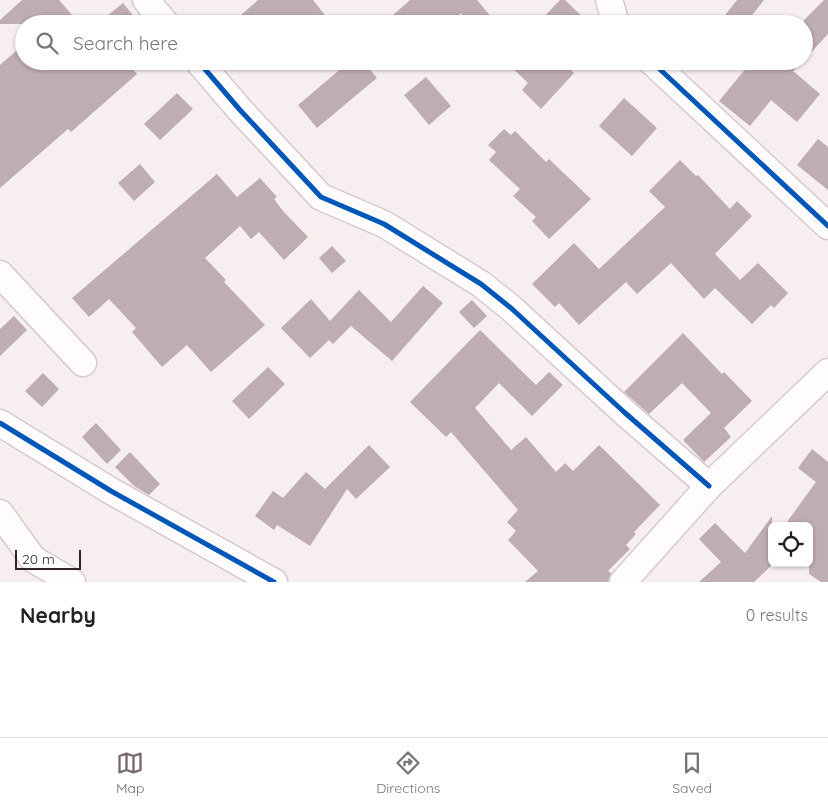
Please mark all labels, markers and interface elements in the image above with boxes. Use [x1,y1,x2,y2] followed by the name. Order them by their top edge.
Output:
[15,15,813,70] search box
[33,29,61,57] icon: search
[73,31,178,55] text: Search here
[768,522,813,567] map controls
[768,522,813,567] button: locate
[15,547,81,570] scale bar
[22,550,55,568] text: 20 m
[20,602,96,628] text: Nearby
[746,605,808,625] text: 0 results
[116,749,144,797] tab: Map
[376,749,440,797] tab: Directions
[672,749,712,797] tab: Saved

